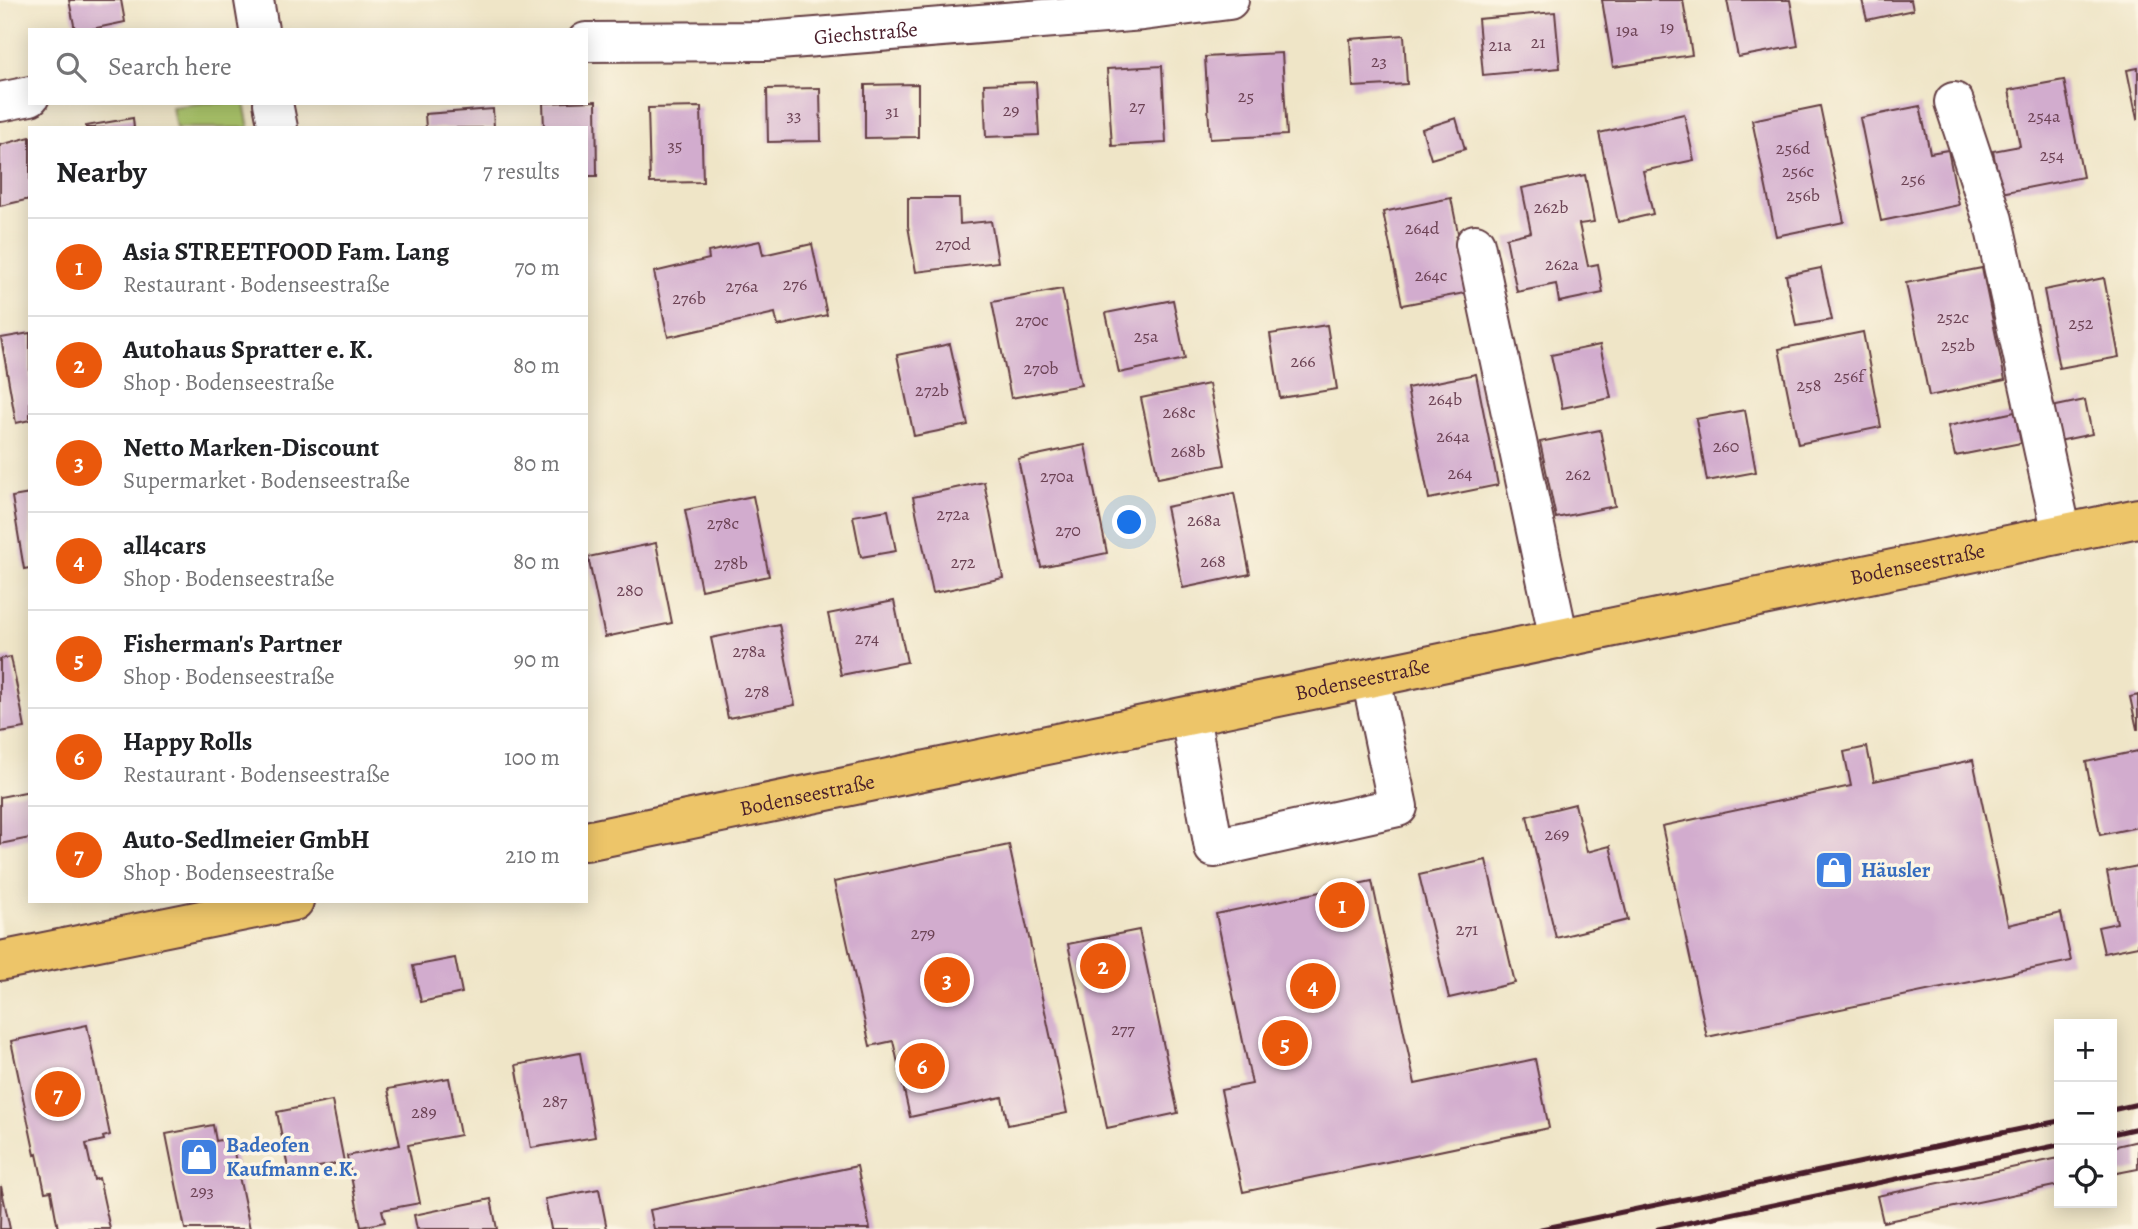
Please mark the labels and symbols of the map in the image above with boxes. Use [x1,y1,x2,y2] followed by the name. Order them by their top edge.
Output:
[813,15,919,51] street label: Giechstraße
[1660,15,1674,39] house number: 19
[1616,18,1639,42] house number: 19a
[1531,30,1545,54] house number: 21
[1488,33,1512,57] house number: 21a
[1371,49,1387,73] house number: 23
[1238,84,1254,108] house number: 25
[1129,94,1145,118] house number: 27
[1003,98,1019,122] house number: 29
[885,99,899,123] house number: 31
[787,103,801,127] house number: 33
[2028,104,2061,128] house number: 254a
[667,133,683,157] house number: 35
[1776,136,1810,160] house number: 256d
[2040,143,2064,167] house number: 254
[1782,159,1814,183] house number: 256c
[1901,167,1925,191] house number: 256
[1786,183,1820,207] house number: 256b
[1534,195,1568,219] house number: 262b
[1405,216,1440,240] house number: 264d
[935,232,971,256] house number: 270d
[1545,252,1580,276] house number: 262a
[1415,263,1447,287] house number: 264c
[783,272,807,296] house number: 276
[726,274,759,298] house number: 276a
[672,286,706,310] house number: 276b
[1937,305,1969,329] house number: 252c
[1015,308,1049,332] house number: 270c
[2069,311,2094,335] house number: 252
[1134,324,1159,348] house number: 25a
[1941,333,1975,357] house number: 252b
[1290,349,1316,373] house number: 266
[1024,356,1058,380] house number: 270b
[1834,364,1867,388] house number: 256f
[1796,373,1822,397] house number: 258
[915,378,949,402] house number: 272b
[1428,387,1462,411] house number: 264b
[1162,400,1196,424] house number: 268c
[1436,424,1470,448] house number: 264a
[1713,434,1739,458] house number: 260
[1171,439,1205,463] house number: 268b
[1447,461,1473,485] house number: 264
[1565,462,1591,486] house number: 262
[1040,464,1075,488] house number: 270a
[936,502,970,526] house number: 272a
[1112,505,1146,539] your location
[1187,508,1222,532] house number: 268a
[707,511,739,535] house number: 278c
[1055,518,1081,542] house number: 270
[1847,536,1987,592] street label: Bodenseestraße
[1200,549,1226,573] house number: 268
[951,550,976,574] house number: 272
[714,551,748,575] house number: 278b
[617,578,643,602] house number: 280
[855,626,879,650] house number: 274
[732,639,766,663] house number: 278a
[1292,652,1432,707] street label: Bodenseestraße
[745,679,769,703] house number: 278
[737,767,877,823] street label: Bodenseestraße
[1544,822,1570,846] house number: 269
[1813,849,1855,891] shop icon: Häusler
[1861,856,1931,884] place label: Häusler
[1319,879,1365,931] pin: 1
[1456,917,1478,941] house number: 271
[911,921,935,945] house number: 279
[1080,940,1126,992] pin: 2
[924,954,970,1006] pin: 3
[1290,960,1336,1012] pin: 4
[1111,1017,1135,1041] house number: 277
[1262,1017,1308,1069] pin: 5
[899,1040,945,1092] pin: 6
[35,1068,81,1120] pin: 7
[543,1089,568,1113] house number: 287
[411,1100,437,1124] house number: 289
[226,1131,358,1183] place label: Badeofen Kaufmann e.K.
[178,1136,220,1178] shop icon: Badeofen Kaufmann e.K.
[190,1179,214,1203] house number: 293

